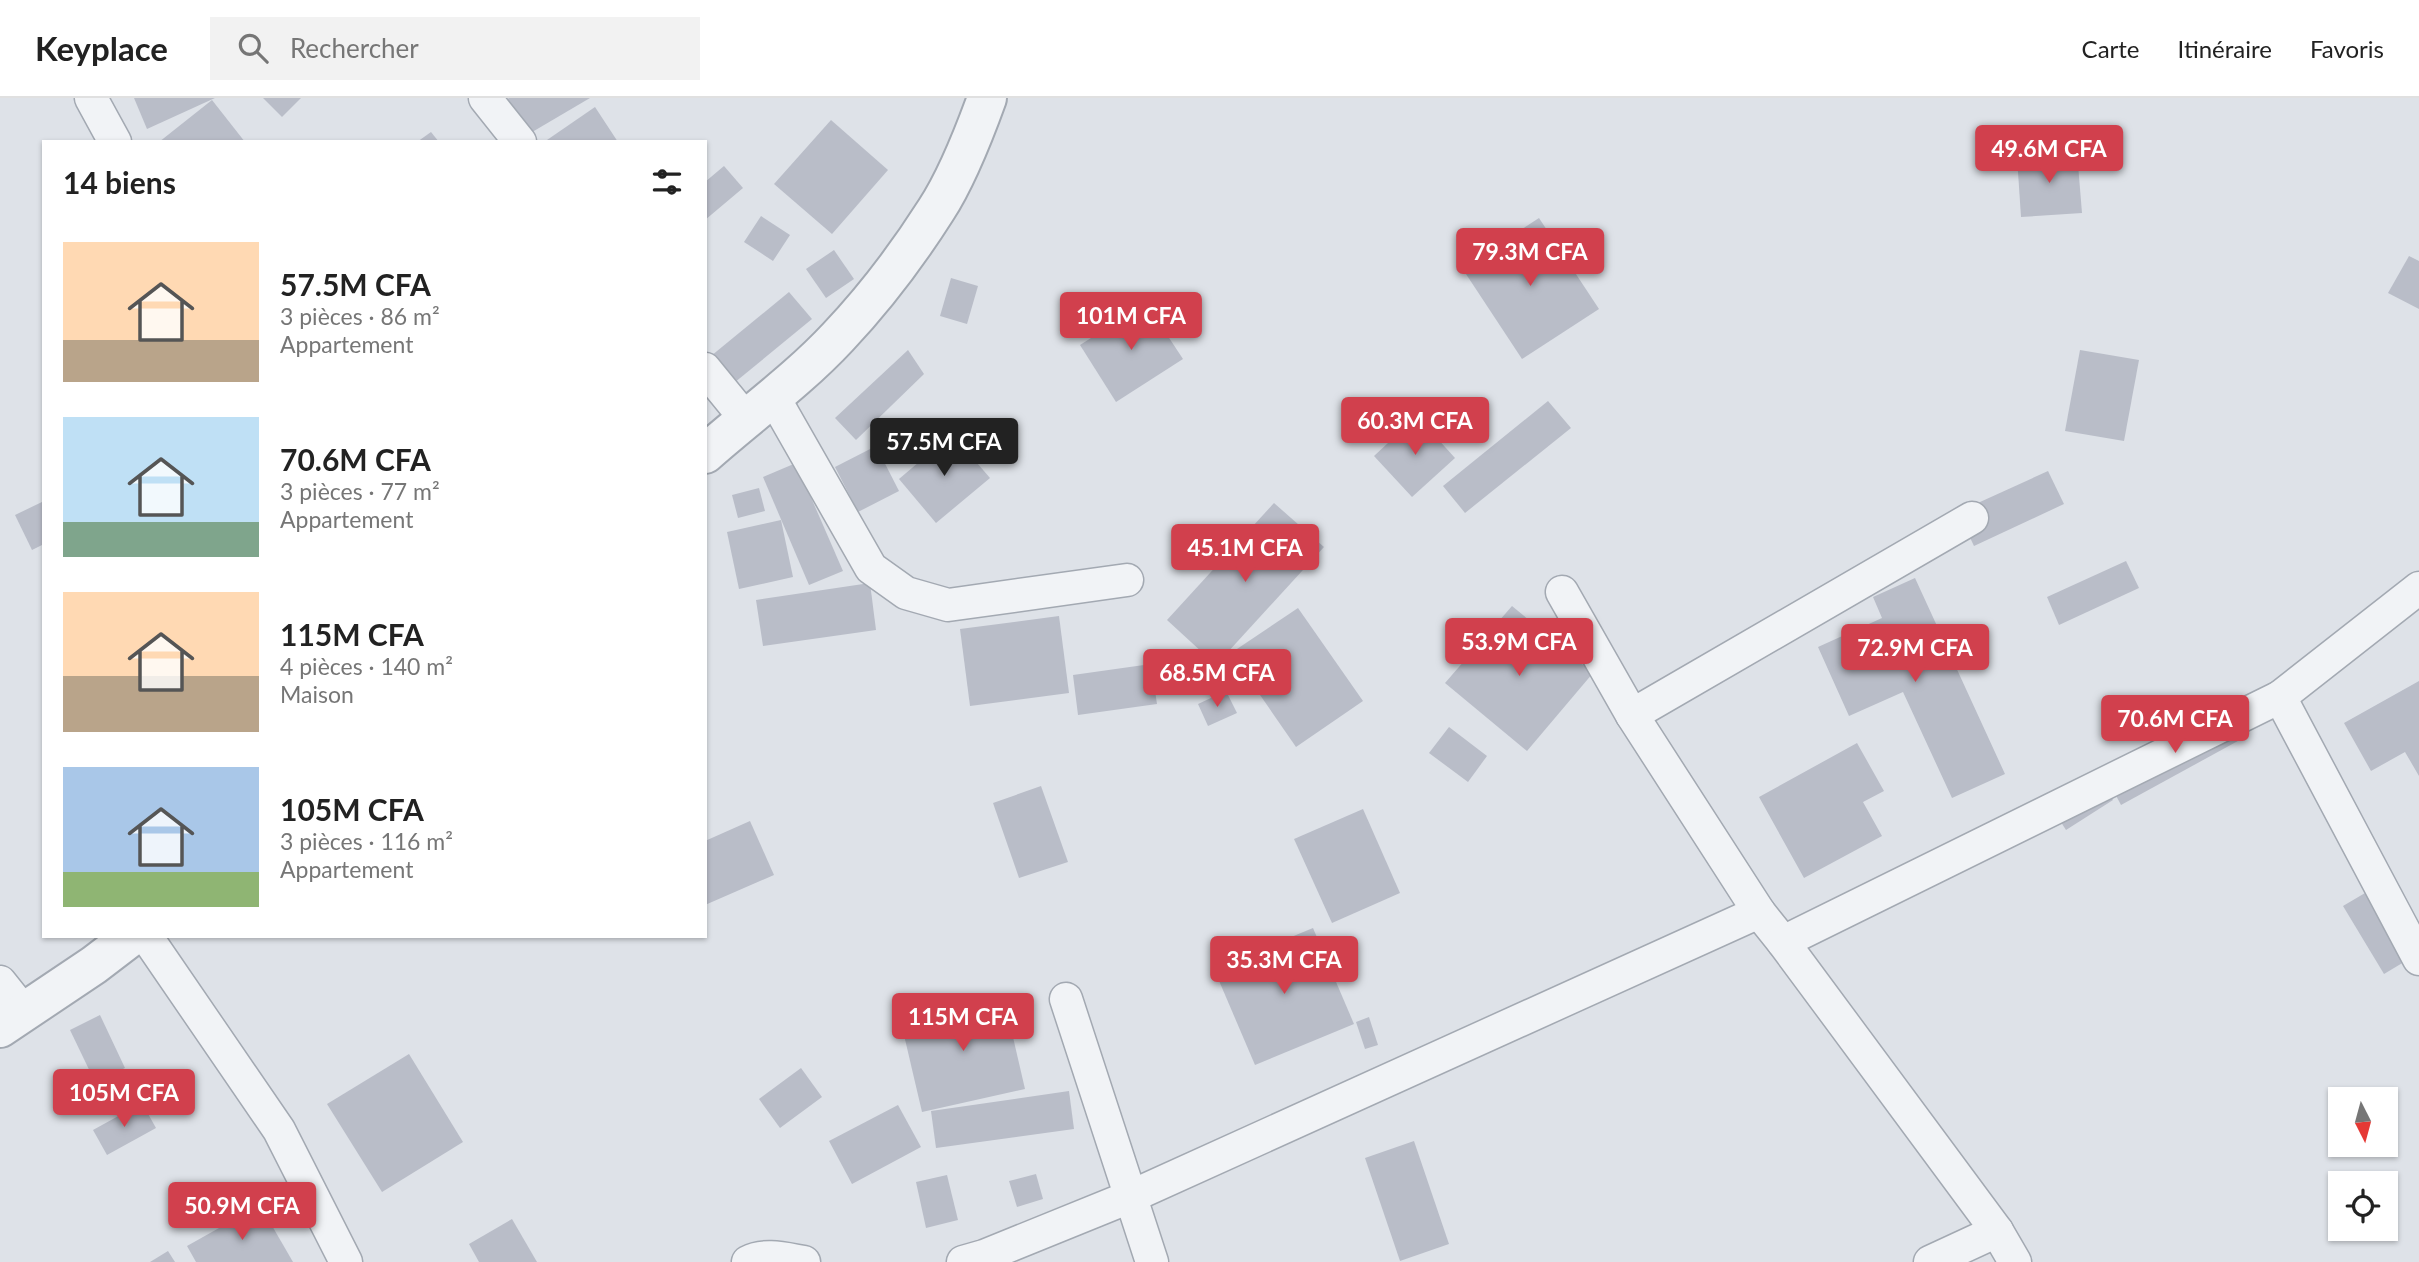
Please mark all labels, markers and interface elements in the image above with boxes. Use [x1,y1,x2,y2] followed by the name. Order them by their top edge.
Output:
[210,17,700,80] search box
[35,28,168,68] text: Keyplace
[234,29,272,67] icon: search
[290,32,419,64] text: Rechercher
[2082,34,2140,63] text: Carte
[2178,34,2272,63] text: Itinéraire
[2310,34,2384,63] text: Favoris
[1969,126,2129,185] pin: 49.6M CFA
[1991,134,2107,162] text: 49.6M CFA
[648,163,686,201] icon: filters
[63,164,176,200] text: 14 biens
[1450,228,1610,288] pin: 79.3M CFA
[1472,237,1588,265] text: 79.3M CFA
[280,266,431,302] text: 57.5M CFA
[119,270,203,354] icon: home
[1059,292,1203,352] pin: 101M CFA
[1076,301,1186,329] text: 101M CFA
[280,302,440,330] text: 3 pièces · 86 m²
[280,330,413,358] text: Appartement
[1335,398,1495,457] pin: 60.3M CFA
[1357,406,1473,434] text: 60.3M CFA
[864,418,1024,478] pin: 57.5M CFA
[886,427,1002,455] text: 57.5M CFA
[280,441,431,477] text: 70.6M CFA
[119,445,203,529] icon: home
[280,477,440,505] text: 3 pièces · 77 m²
[280,505,413,533] text: Appartement
[1165,524,1325,584] pin: 45.1M CFA
[1187,533,1303,561] text: 45.1M CFA
[280,616,424,652] text: 115M CFA
[1439,618,1599,678] pin: 53.9M CFA
[119,620,203,704] icon: home
[1835,624,1995,684] pin: 72.9M CFA
[1461,627,1577,655] text: 53.9M CFA
[1857,633,1973,661] text: 72.9M CFA
[1137,650,1297,709] pin: 68.5M CFA
[280,652,453,680] text: 4 pièces · 140 m²
[1159,658,1275,686] text: 68.5M CFA
[280,680,354,708] text: Maison
[2095,696,2255,755] pin: 70.6M CFA
[2117,704,2233,732] text: 70.6M CFA
[280,791,424,827] text: 105M CFA
[119,795,203,879] icon: home
[280,827,453,855] text: 3 pièces · 116 m²
[280,855,413,883] text: Appartement
[1204,936,1364,996] pin: 35.3M CFA
[1226,945,1342,973] text: 35.3M CFA
[891,993,1035,1053] pin: 115M CFA
[908,1002,1018,1030] text: 115M CFA
[52,1070,196,1129] pin: 105M CFA
[69,1078,179,1106] text: 105M CFA
[2328,1087,2398,1157] north arrow
[2328,1087,2398,1241] map controls
[2328,1171,2398,1241] button: locate
[162,1182,322,1242] pin: 50.9M CFA
[184,1191,300,1219] text: 50.9M CFA

